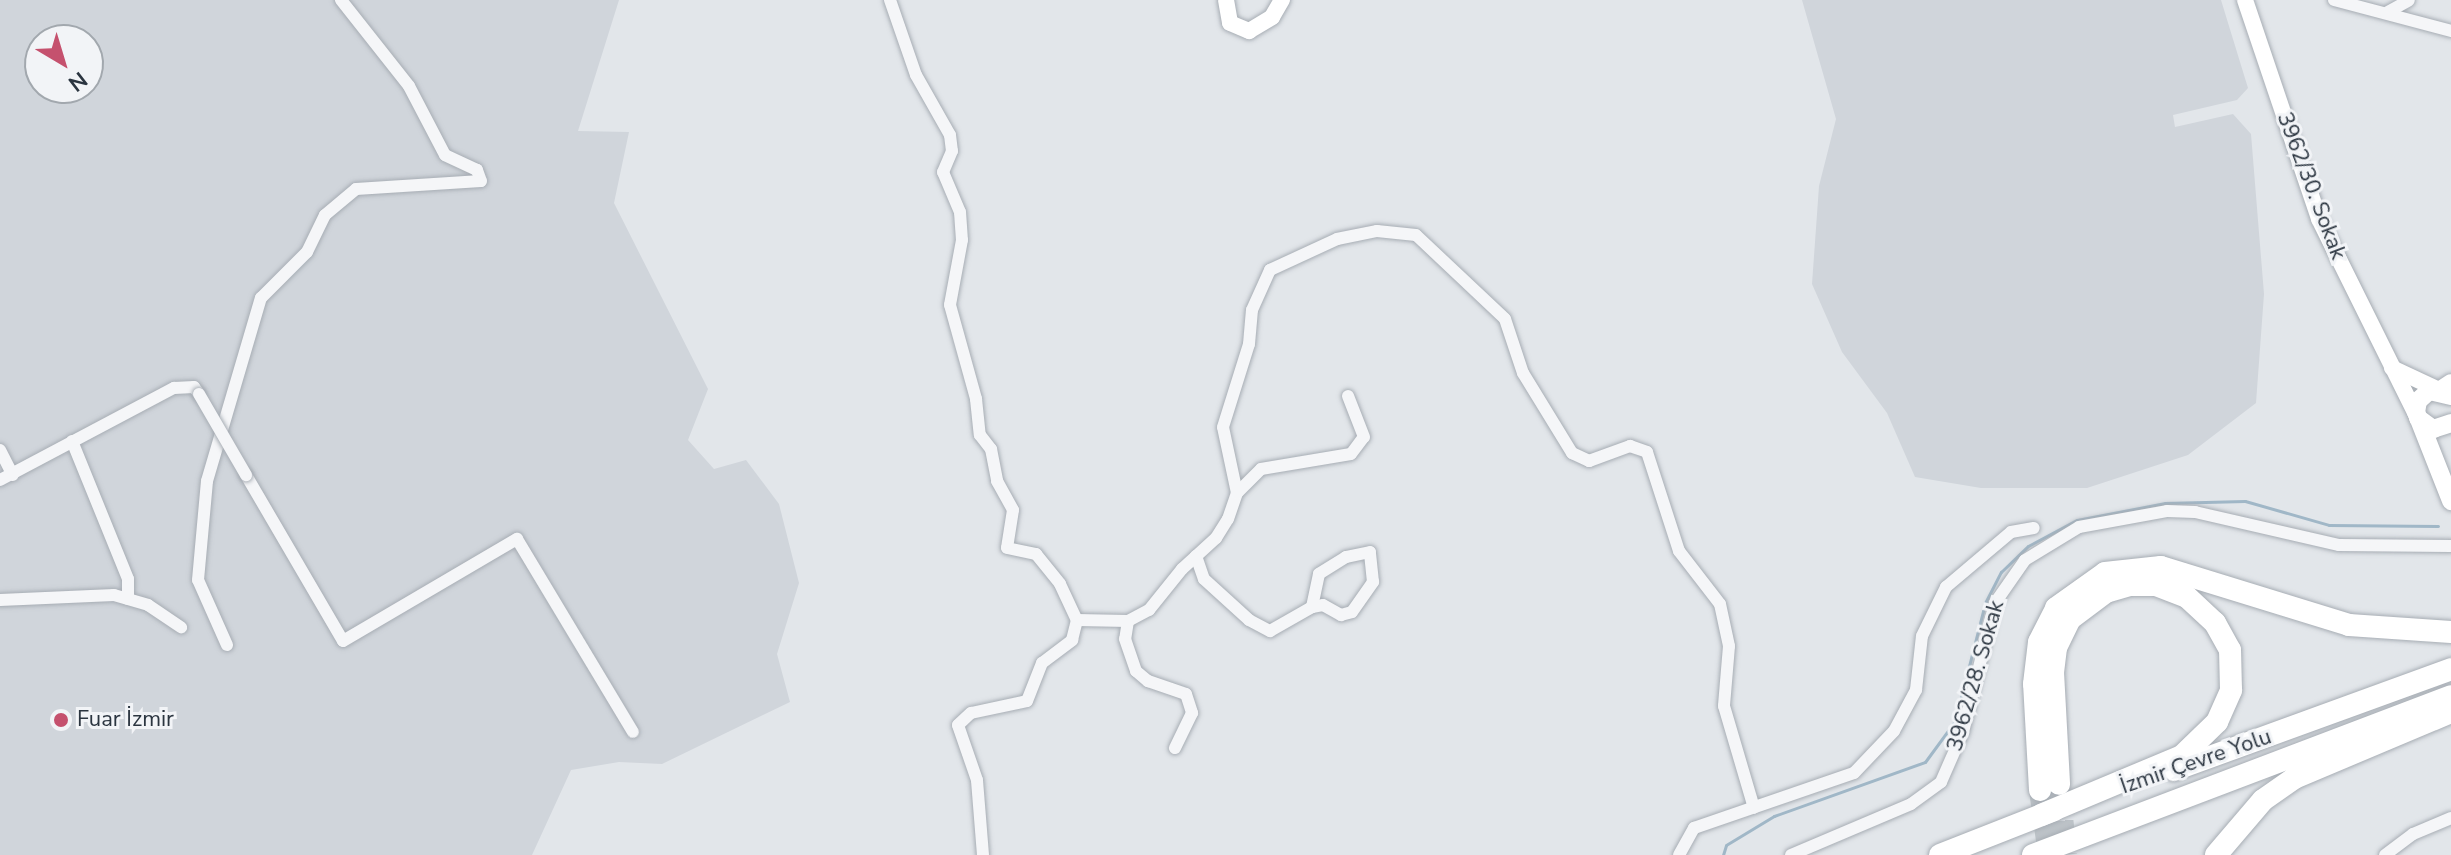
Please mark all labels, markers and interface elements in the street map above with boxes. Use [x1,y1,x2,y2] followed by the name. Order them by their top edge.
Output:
[24,24,104,104] north arrow
[62,64,93,98] text: N
[2271,109,2351,263] street label: 3962/30. Sokak
[1942,598,2010,754] street label: 3962/28. Sokak
[77,707,174,733] place label: Fuar İzmir
[52,711,70,729] marker: Fuar İzmir
[2117,724,2275,800] street label: İzmir Çevre Yolu

